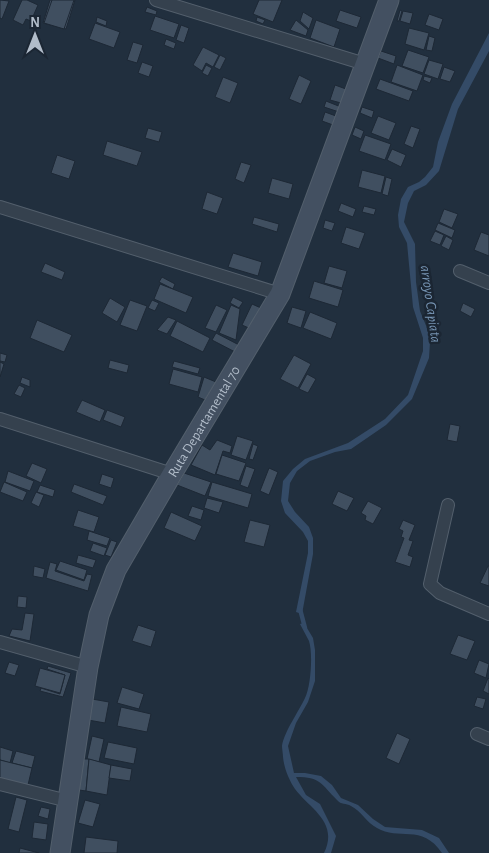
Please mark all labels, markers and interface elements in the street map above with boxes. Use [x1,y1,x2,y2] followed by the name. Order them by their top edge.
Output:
[10,10,60,60] north arrow
[30,16,40,30] text: N
[418,264,443,344] water label: arroyo Capiata
[166,364,243,480] street label: Ruta Departamental 70

